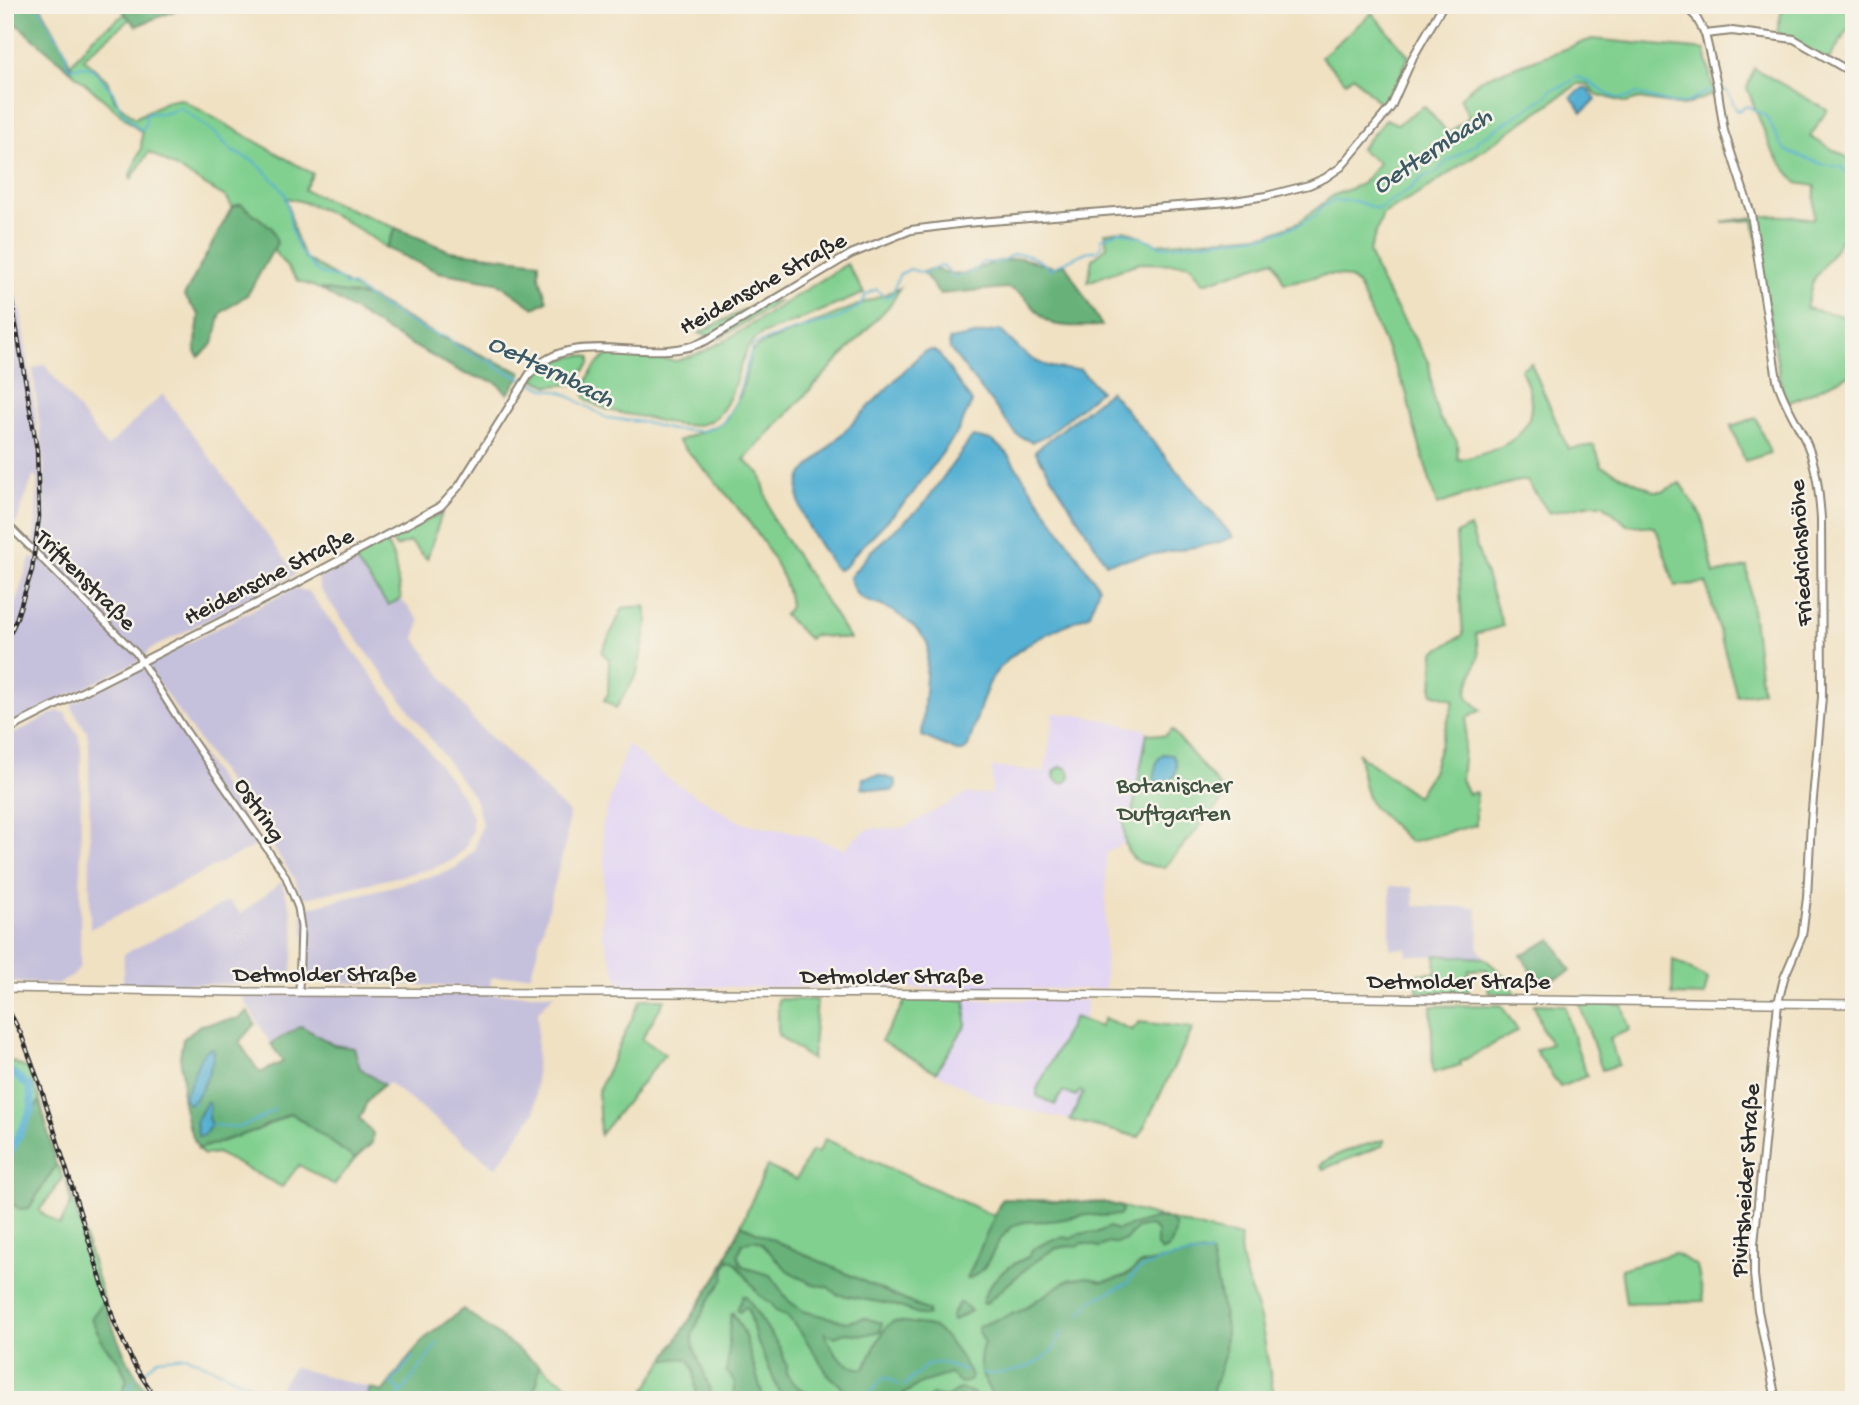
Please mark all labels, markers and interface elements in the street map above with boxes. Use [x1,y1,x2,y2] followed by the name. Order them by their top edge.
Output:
[1368,102,1500,203] water label: Oetternbach
[675,227,853,343] street label: Heidensche Straße
[482,329,619,417] water label: Oetternbach
[1784,478,1821,628] street label: Friedrichshöhe
[26,523,142,639] street label: Triftenstraße
[180,523,360,633] street label: Heidensche Straße
[226,773,290,849] street label: Ostring
[1115,773,1234,830] park label: Botanischer Duftgarten
[232,962,417,991] street label: Detmolder Straße
[799,964,984,993] street label: Detmolder Straße
[1366,969,1551,998] street label: Detmolder Straße
[1726,1082,1769,1279] street label: Pivitsheider Straße

